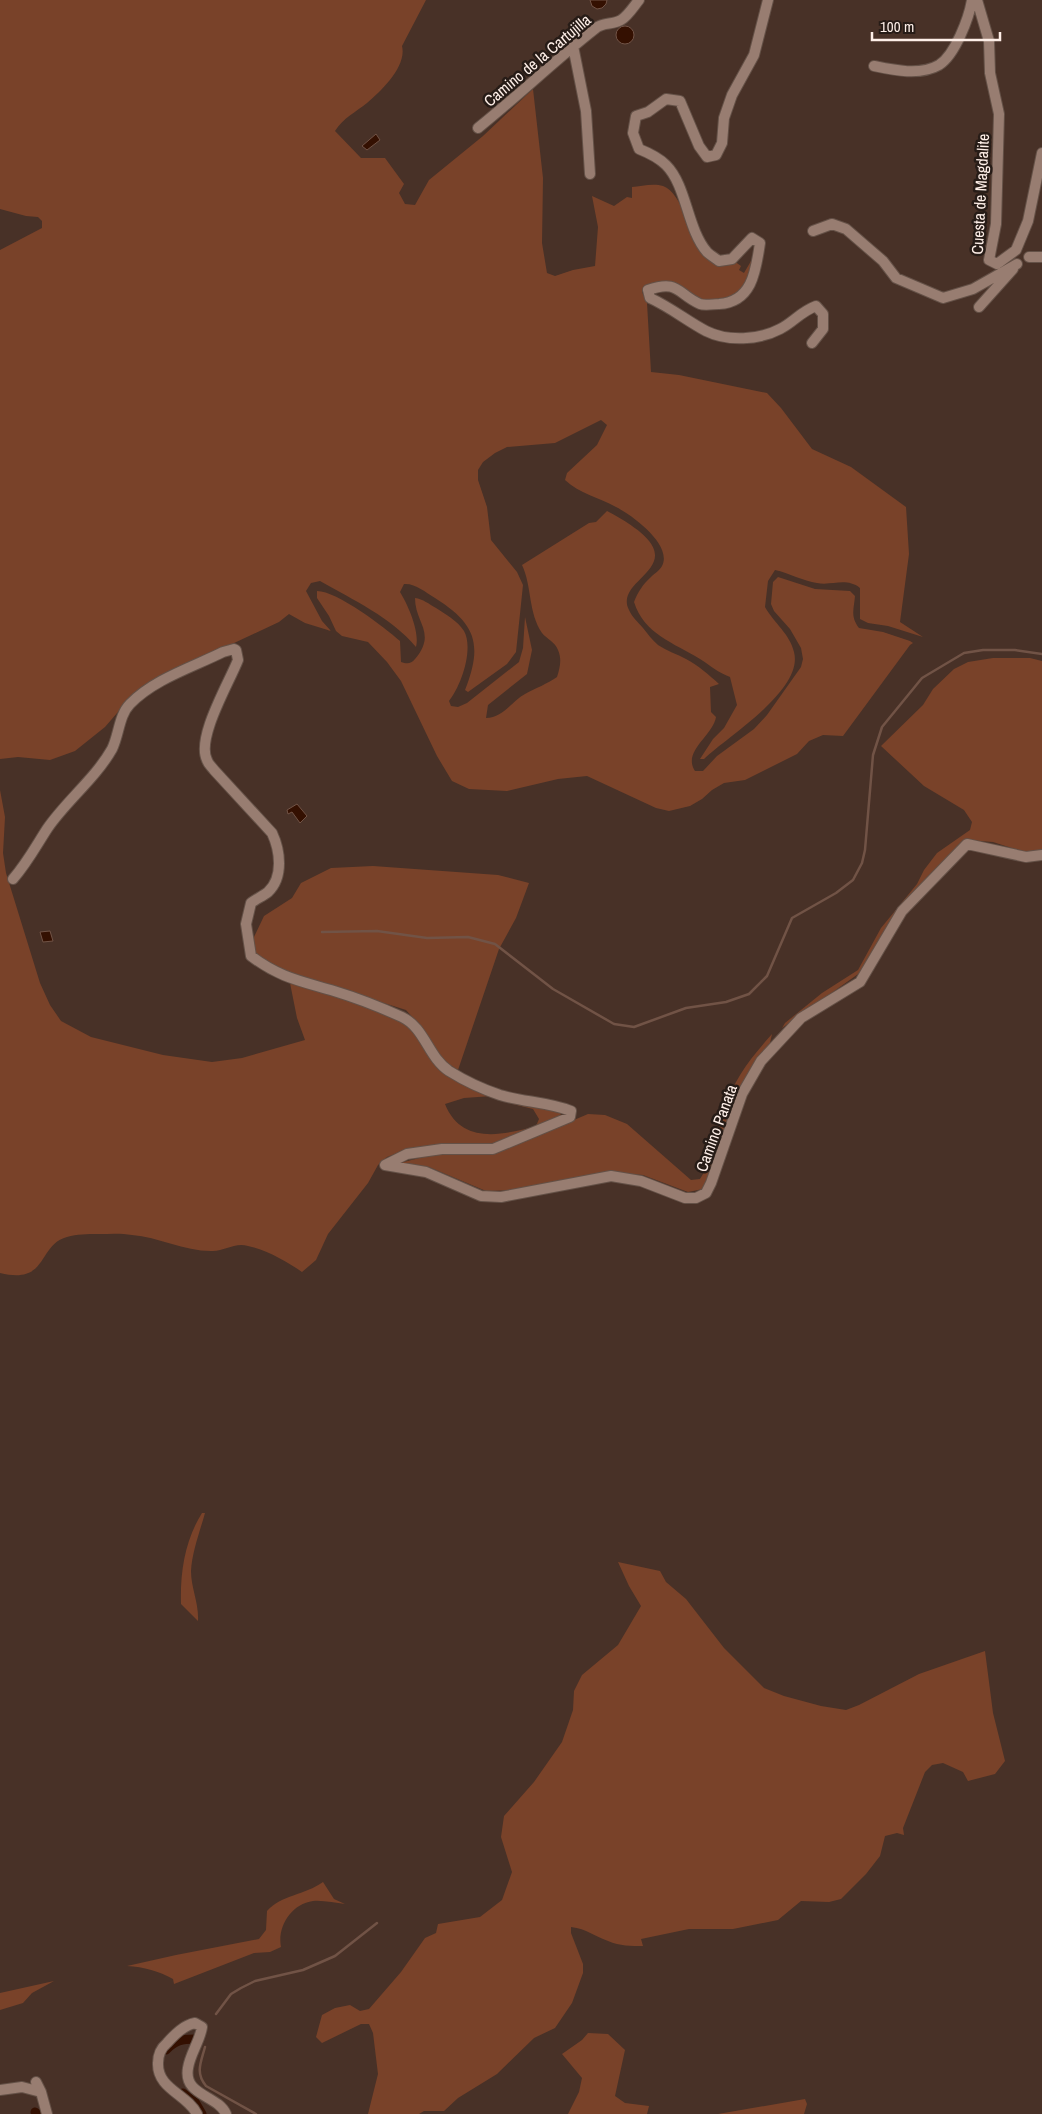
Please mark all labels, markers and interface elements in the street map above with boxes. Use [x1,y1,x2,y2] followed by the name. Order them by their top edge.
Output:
[479,8,596,111] street label: Camino de la Cartujilla
[872,10,1000,42] scale bar
[880,16,914,37] text: 100 m
[966,133,994,255] street label: Cuesta de Magdalite
[690,1081,742,1175] street label: Camino Panata

